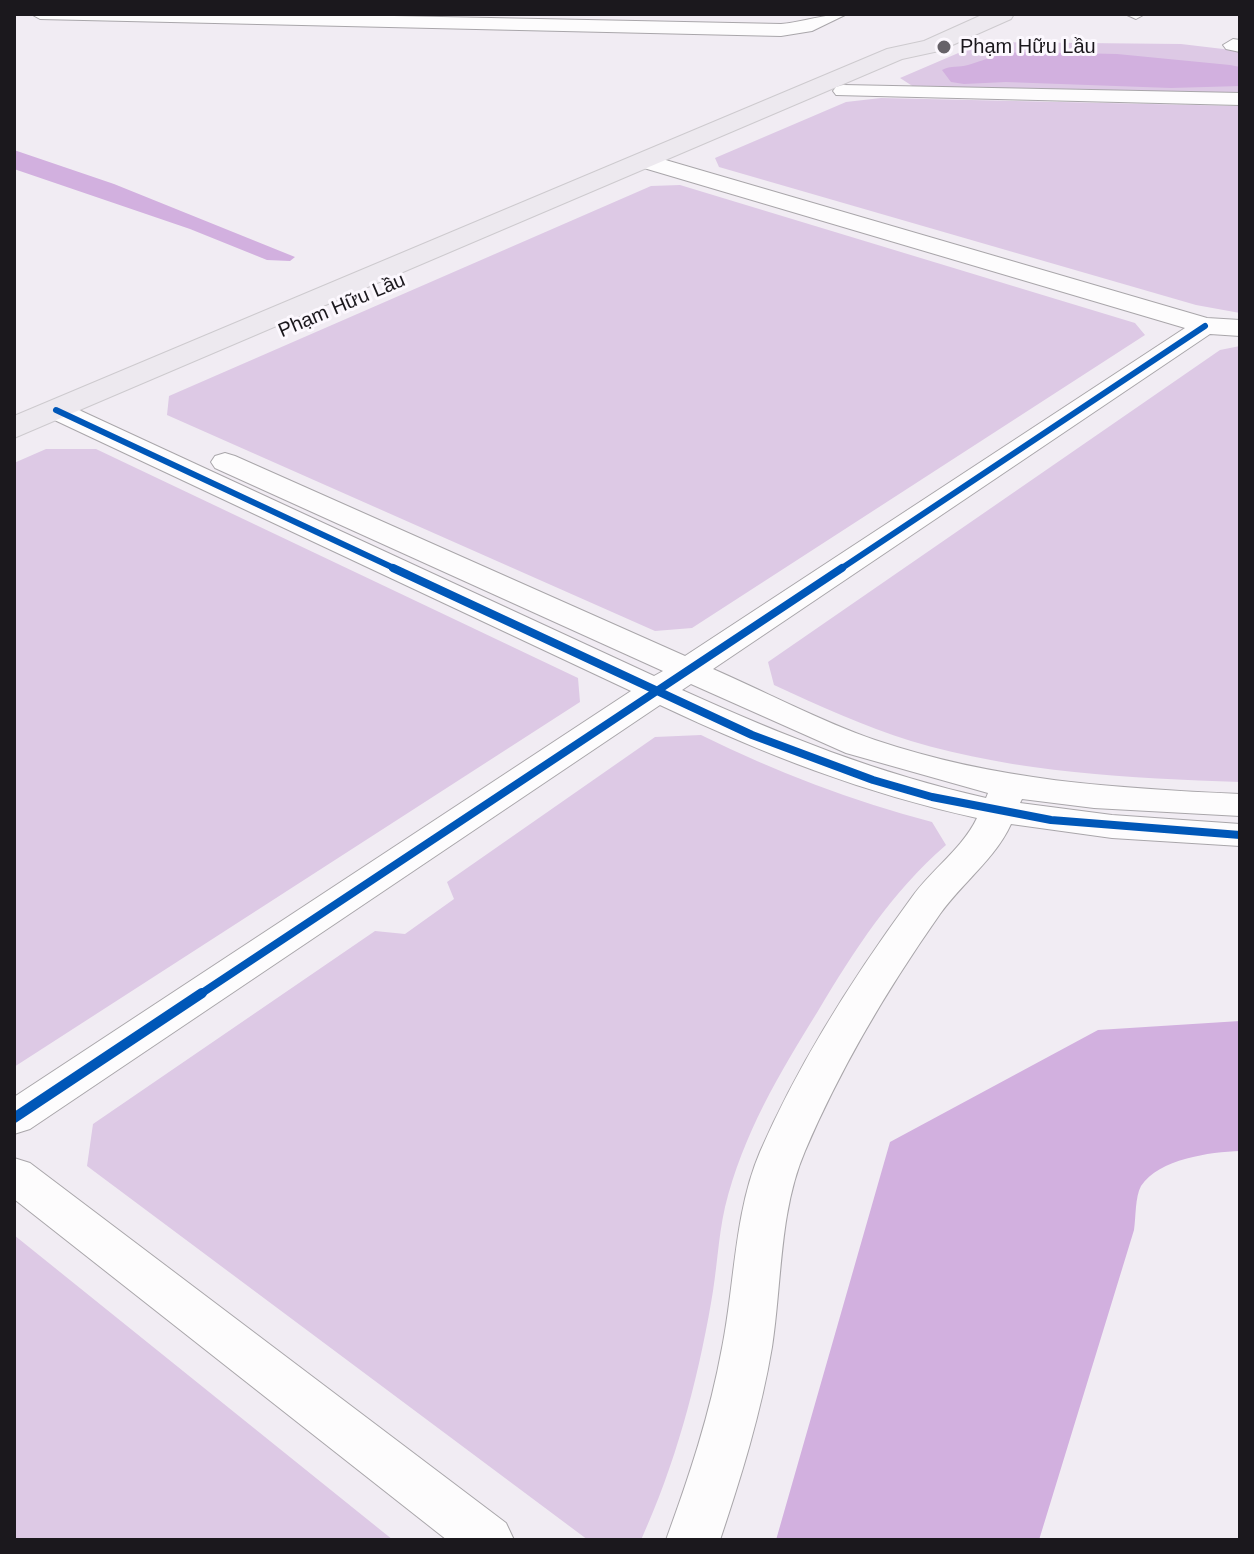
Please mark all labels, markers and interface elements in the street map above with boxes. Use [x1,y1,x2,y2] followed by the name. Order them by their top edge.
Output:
[960,35,1096,59] place label: Phạm Hữu Lầu
[935,38,953,56] marker: Phạm Hữu Lầu
[275,268,409,344] street label: Phạm Hữu Lầu

